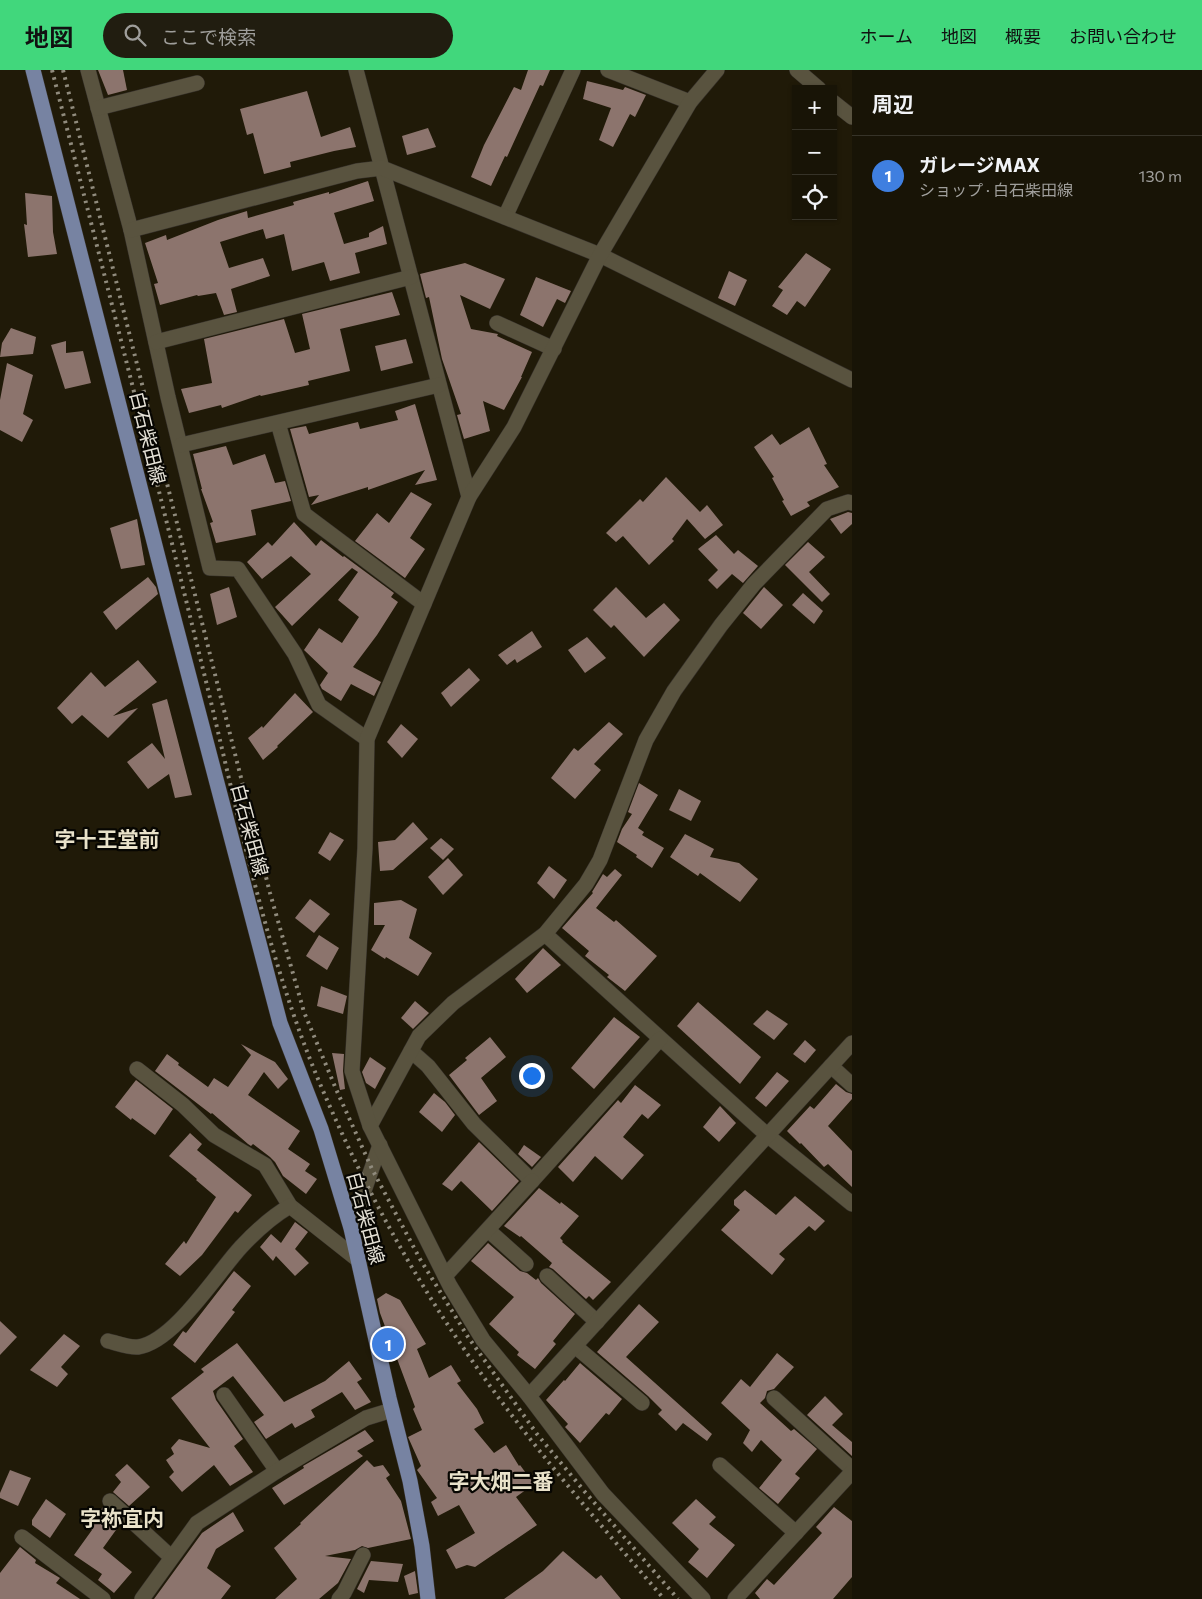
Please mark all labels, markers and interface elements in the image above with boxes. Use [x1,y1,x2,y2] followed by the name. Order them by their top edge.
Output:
[103,13,453,58] search box
[121,21,149,49] icon: search
[25,22,73,51] text: 地図
[161,25,256,48] text: ここで検索
[860,25,913,47] text: ホーム
[941,25,977,47] text: 地図
[1005,25,1041,47] text: 概要
[1069,25,1177,47] text: お問い合わせ
[792,85,837,220] map controls
[792,85,837,130] button: +
[872,91,914,116] text: 周辺
[792,130,837,175] button: −
[919,153,1040,176] text: ガレージMAX
[884,166,892,185] text: 1
[1139,166,1182,185] text: 130 m
[792,175,837,220] button: locate
[919,180,1073,199] text: ショップ · 白石柴田線
[126,389,171,487] street label: 白石柴田線
[227,781,274,879] street label: 白石柴田線
[55,826,160,851] district label: 字十王堂前
[519,1063,545,1089] your location
[343,1169,390,1267] street label: 白石柴田線
[372,1325,404,1363] pin: 1
[449,1468,554,1493] district label: 字大畑二番
[80,1505,164,1530] district label: 字祢宜内

